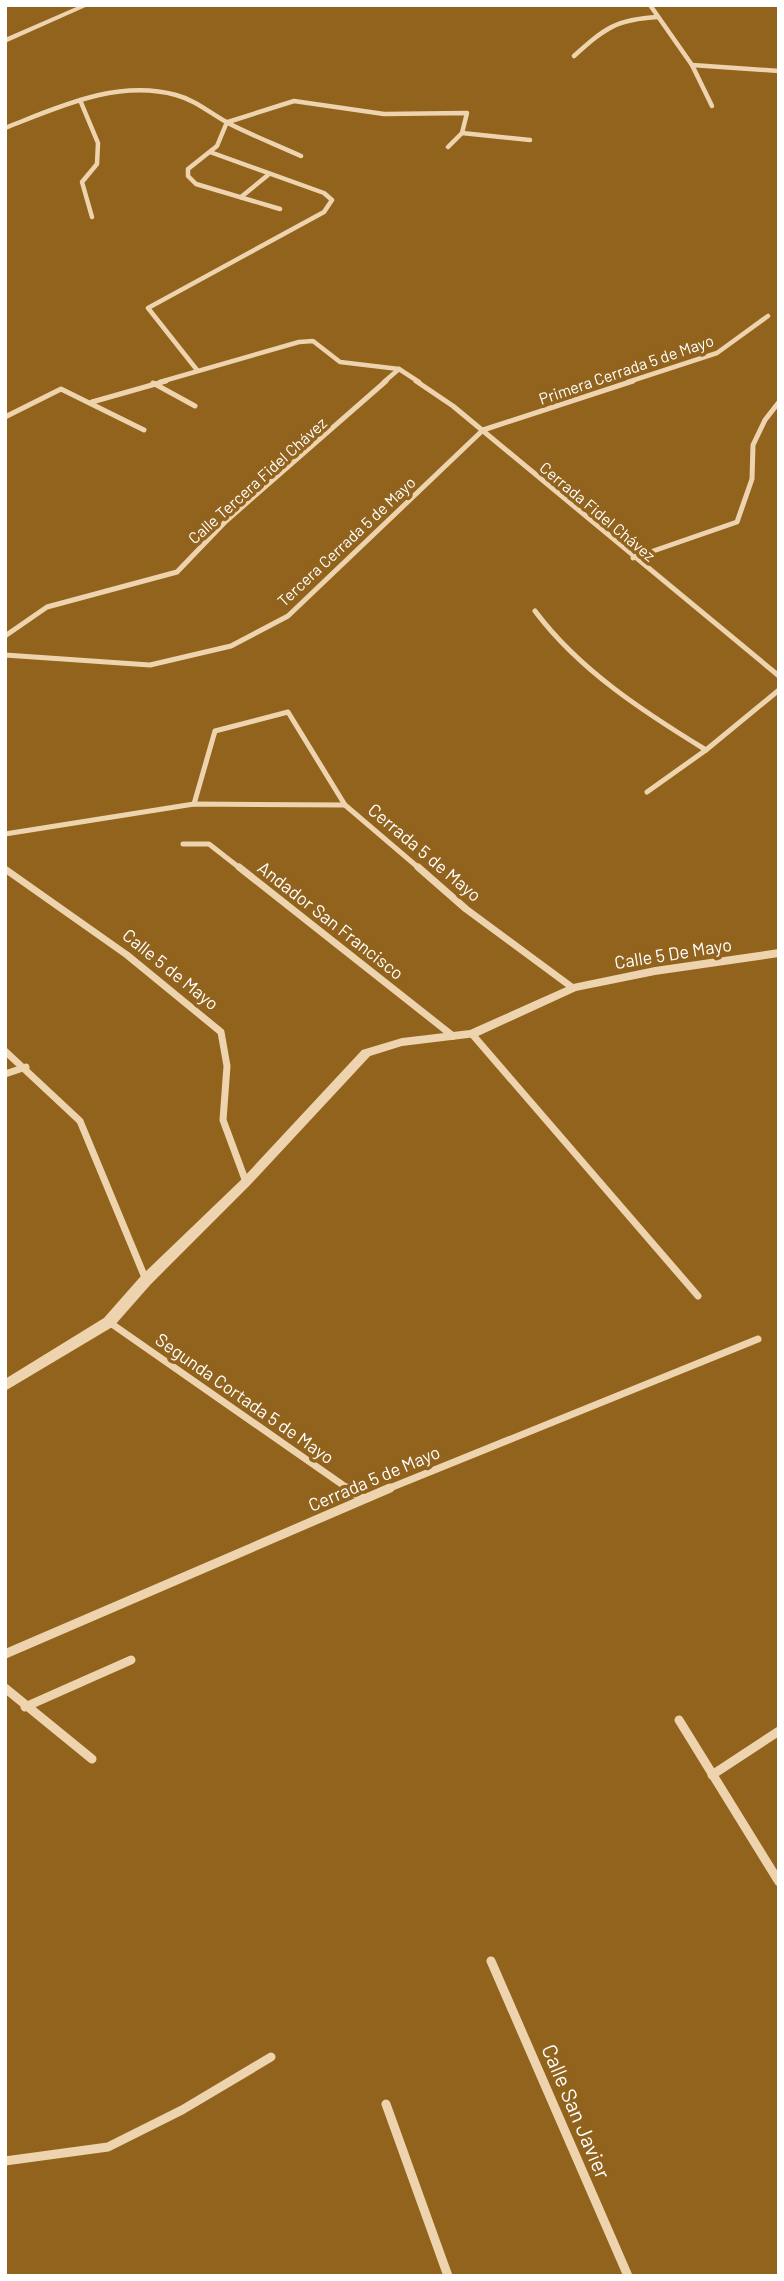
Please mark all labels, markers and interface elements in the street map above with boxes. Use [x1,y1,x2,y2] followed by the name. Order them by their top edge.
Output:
[536,330,716,408] street label: Primera Cerrada 5 de Mayo
[184,413,330,547] street label: Calle Tercera Fidel Chávez
[536,457,660,565] street label: Cerrada Fidel Chávez
[273,472,419,610] street label: Tercera Cerrada 5 de Mayo
[364,798,486,906] street label: Cerrada 5 de Mayo
[254,856,408,984] street label: Andador San Francisco
[119,924,223,1014] street label: Calle 5 de Mayo
[613,933,733,973] street label: Calle 5 De Mayo
[151,1328,339,1468] street label: Segunda Cortada 5 de Mayo
[305,1440,443,1516] street label: Cerrada 5 de Mayo
[537,2040,617,2182] street label: Calle San Javier

